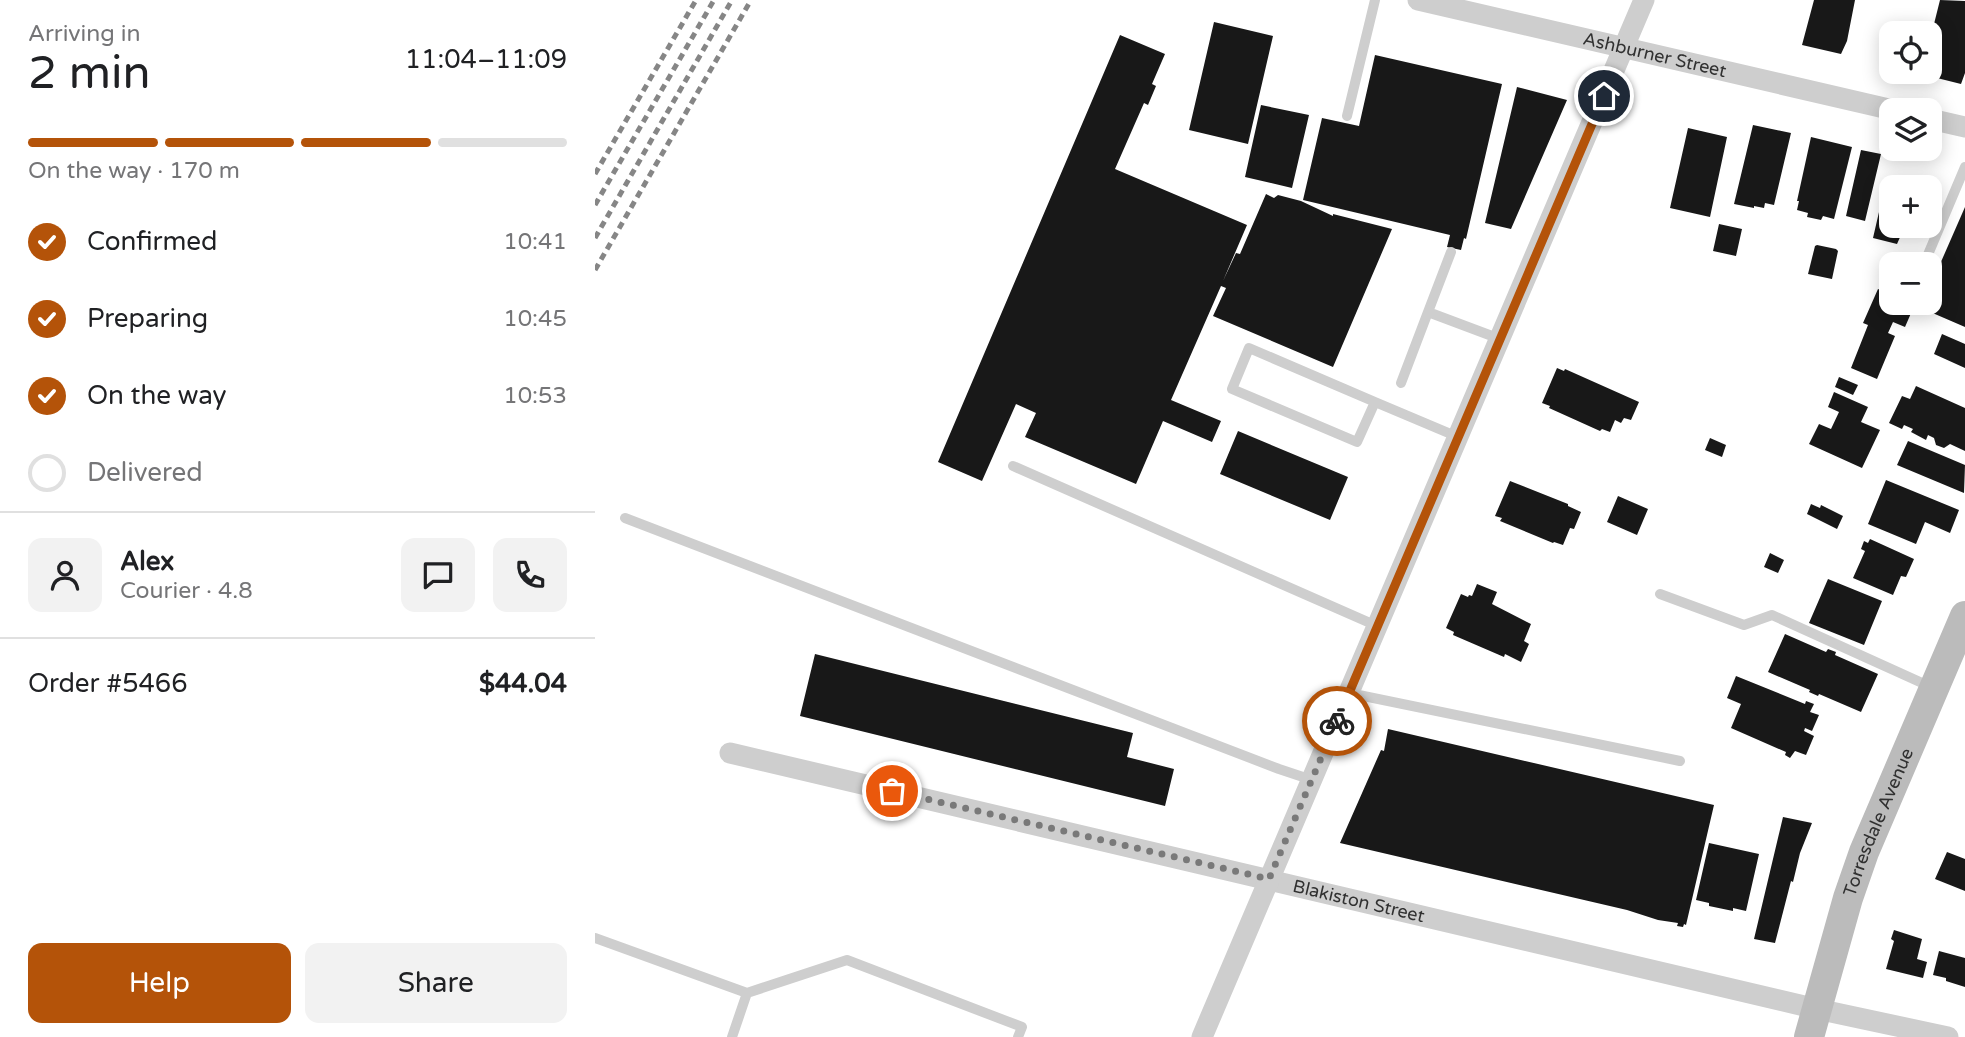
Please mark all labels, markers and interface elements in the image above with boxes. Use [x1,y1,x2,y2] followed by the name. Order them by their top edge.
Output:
[28,20,141,48] text: Arriving in
[1879,21,1942,315] map controls
[1879,21,1942,84] button: locate
[1581,28,1729,82] street label: Ashburner Street
[405,44,567,75] text: 11:04–11:09
[28,46,151,101] text: 2 min
[1574,66,1634,126] pin
[1585,77,1623,115] icon: home
[1879,98,1942,161] button: layers
[28,157,240,185] text: On the way · 170 m
[1879,175,1942,238] button: +
[28,223,66,261] icon: check
[87,226,217,257] text: Confirmed
[503,228,567,256] text: 10:41
[1879,252,1942,315] button: −
[28,300,66,338] icon: check
[87,303,208,334] text: Preparing
[503,305,567,333] text: 10:45
[28,377,66,415] icon: check
[87,380,227,411] text: On the way
[503,382,567,410] text: 10:53
[87,457,203,488] text: Delivered
[28,538,102,612] button: person
[401,538,475,612] button: chat
[493,538,567,612] button: phone
[120,546,174,577] text: Alex
[120,577,253,605] text: Courier · 4.8
[28,668,188,699] text: Order #5466
[479,668,567,699] text: $44.04
[1302,686,1372,756] courier
[1318,702,1356,740] icon: bike
[1838,745,1918,899] street label: Torresdale Avenue
[862,761,922,821] pin
[873,772,911,810] icon: bag
[1291,875,1427,927] street label: Blakiston Street
[28,943,291,1023] button: Help
[305,943,567,1023] button: Share

